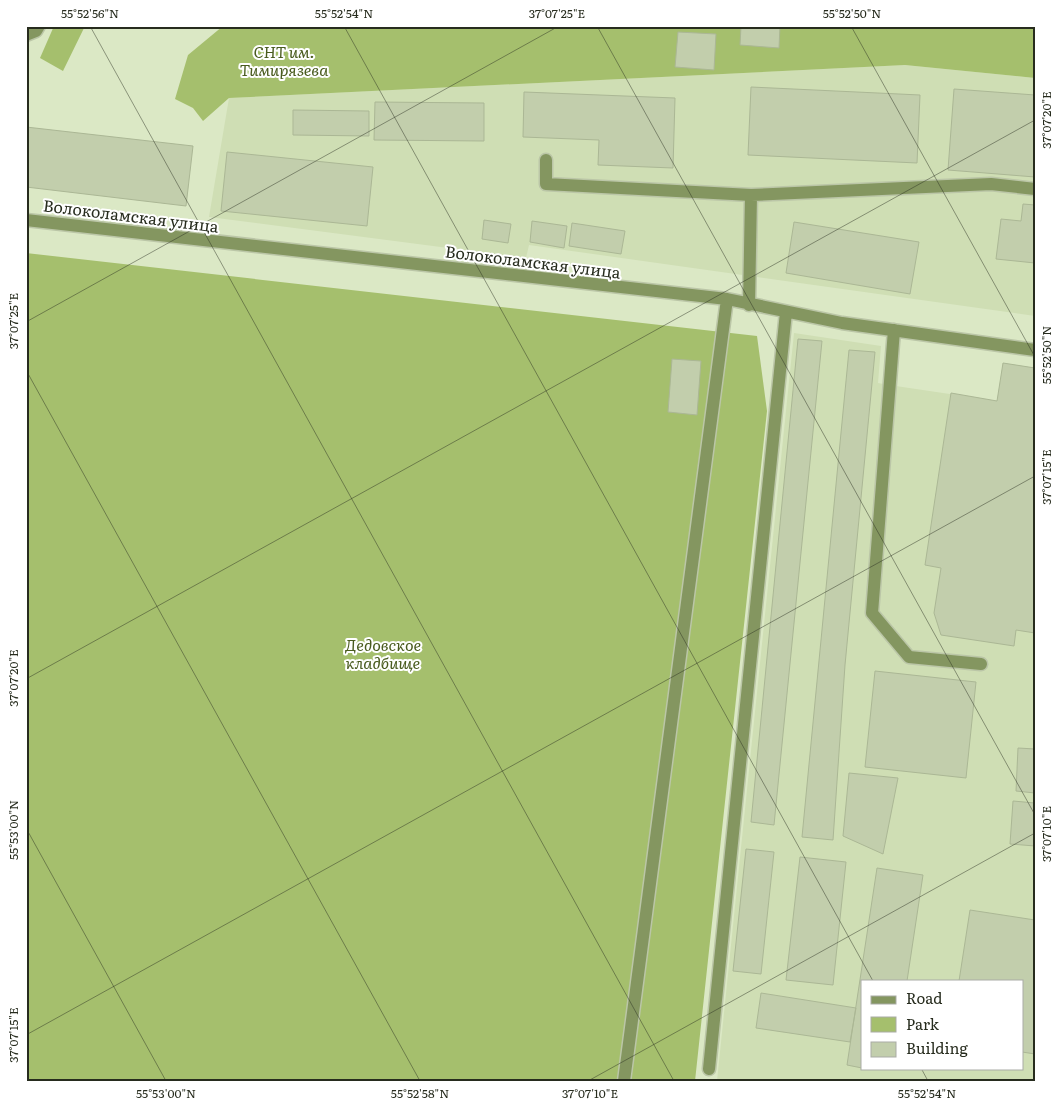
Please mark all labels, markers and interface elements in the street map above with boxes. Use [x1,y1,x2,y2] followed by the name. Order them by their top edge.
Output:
[61,4,119,22] text: 55°52'56"N
[315,4,373,22] text: 55°52'54"N
[529,4,586,22] text: 37°07'25"E
[823,4,881,22] text: 55°52'50"N
[240,39,329,81] park label: СНТ им. Тимирязева
[1037,91,1055,149] text: 37°07'20"E
[42,192,221,238] street label: Волоколамская улица
[444,238,623,284] street label: Волоколамская улица
[4,292,22,349] text: 37°07'25"E
[1037,326,1055,384] text: 55°52'50"N
[1037,449,1055,505] text: 37°07'15"E
[345,632,421,674] park label: Дедовское кладбище
[4,649,22,707] text: 37°07'20"E
[4,800,22,860] text: 55°53'00"N
[1037,806,1055,862] text: 37°07'10"E
[861,980,1024,1070] legend
[906,986,942,1009] text: Road
[4,1007,22,1063] text: 37°07'15"E
[906,1012,940,1035] text: Park
[906,1036,968,1059] text: Building
[136,1084,196,1102] text: 55°53'00"N
[391,1084,449,1102] text: 55°52'58"N
[562,1084,618,1102] text: 37°07'10"E
[898,1084,956,1102] text: 55°52'54"N

